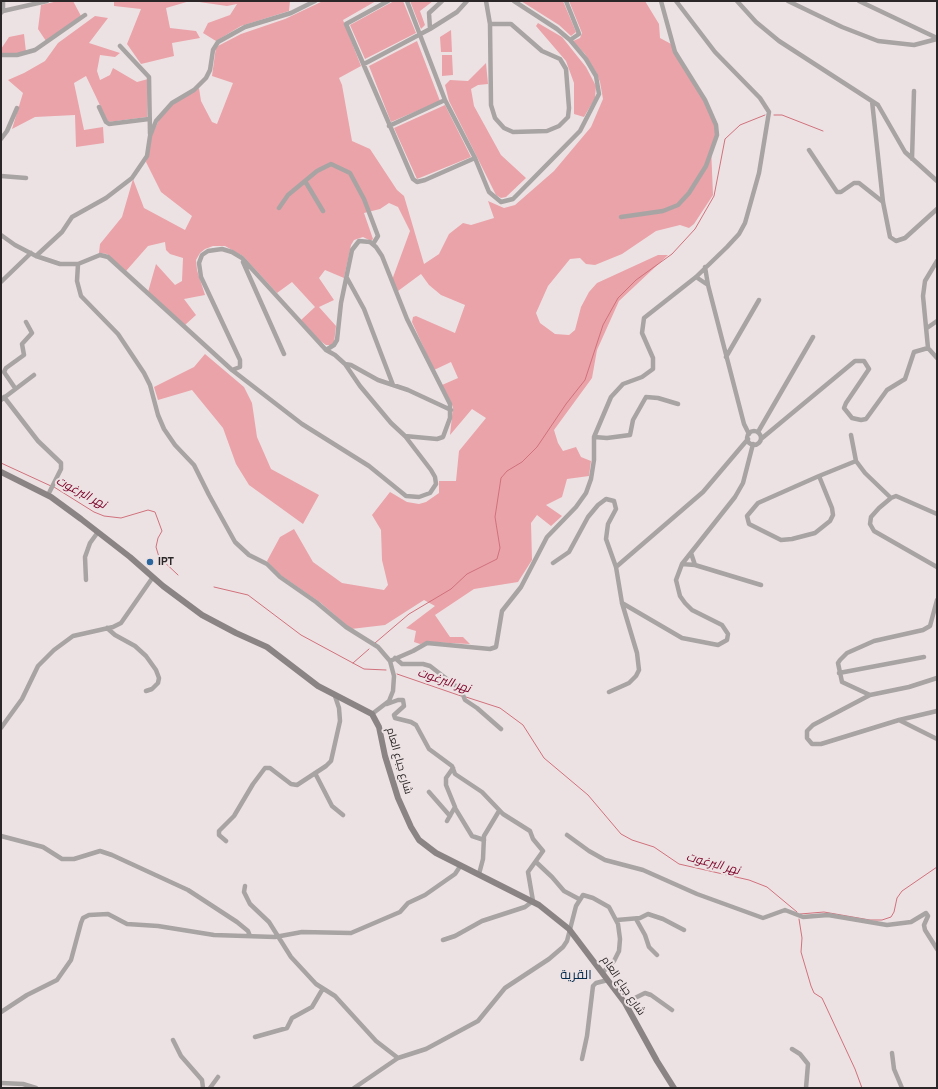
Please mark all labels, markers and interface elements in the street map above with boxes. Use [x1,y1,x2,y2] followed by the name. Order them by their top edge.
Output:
[53,474,109,512] water label: نهر البرغوت
[158,555,174,569] place label: IPT
[145,557,155,567] marker: IPT
[416,666,472,696] water label: نهر البرغوت
[383,726,415,796] street label: شارع جباع العام
[685,850,741,878] water label: نهر البرغوت
[598,954,648,1018] street label: شارع جباع العام
[560,967,592,983] district label: القرية

